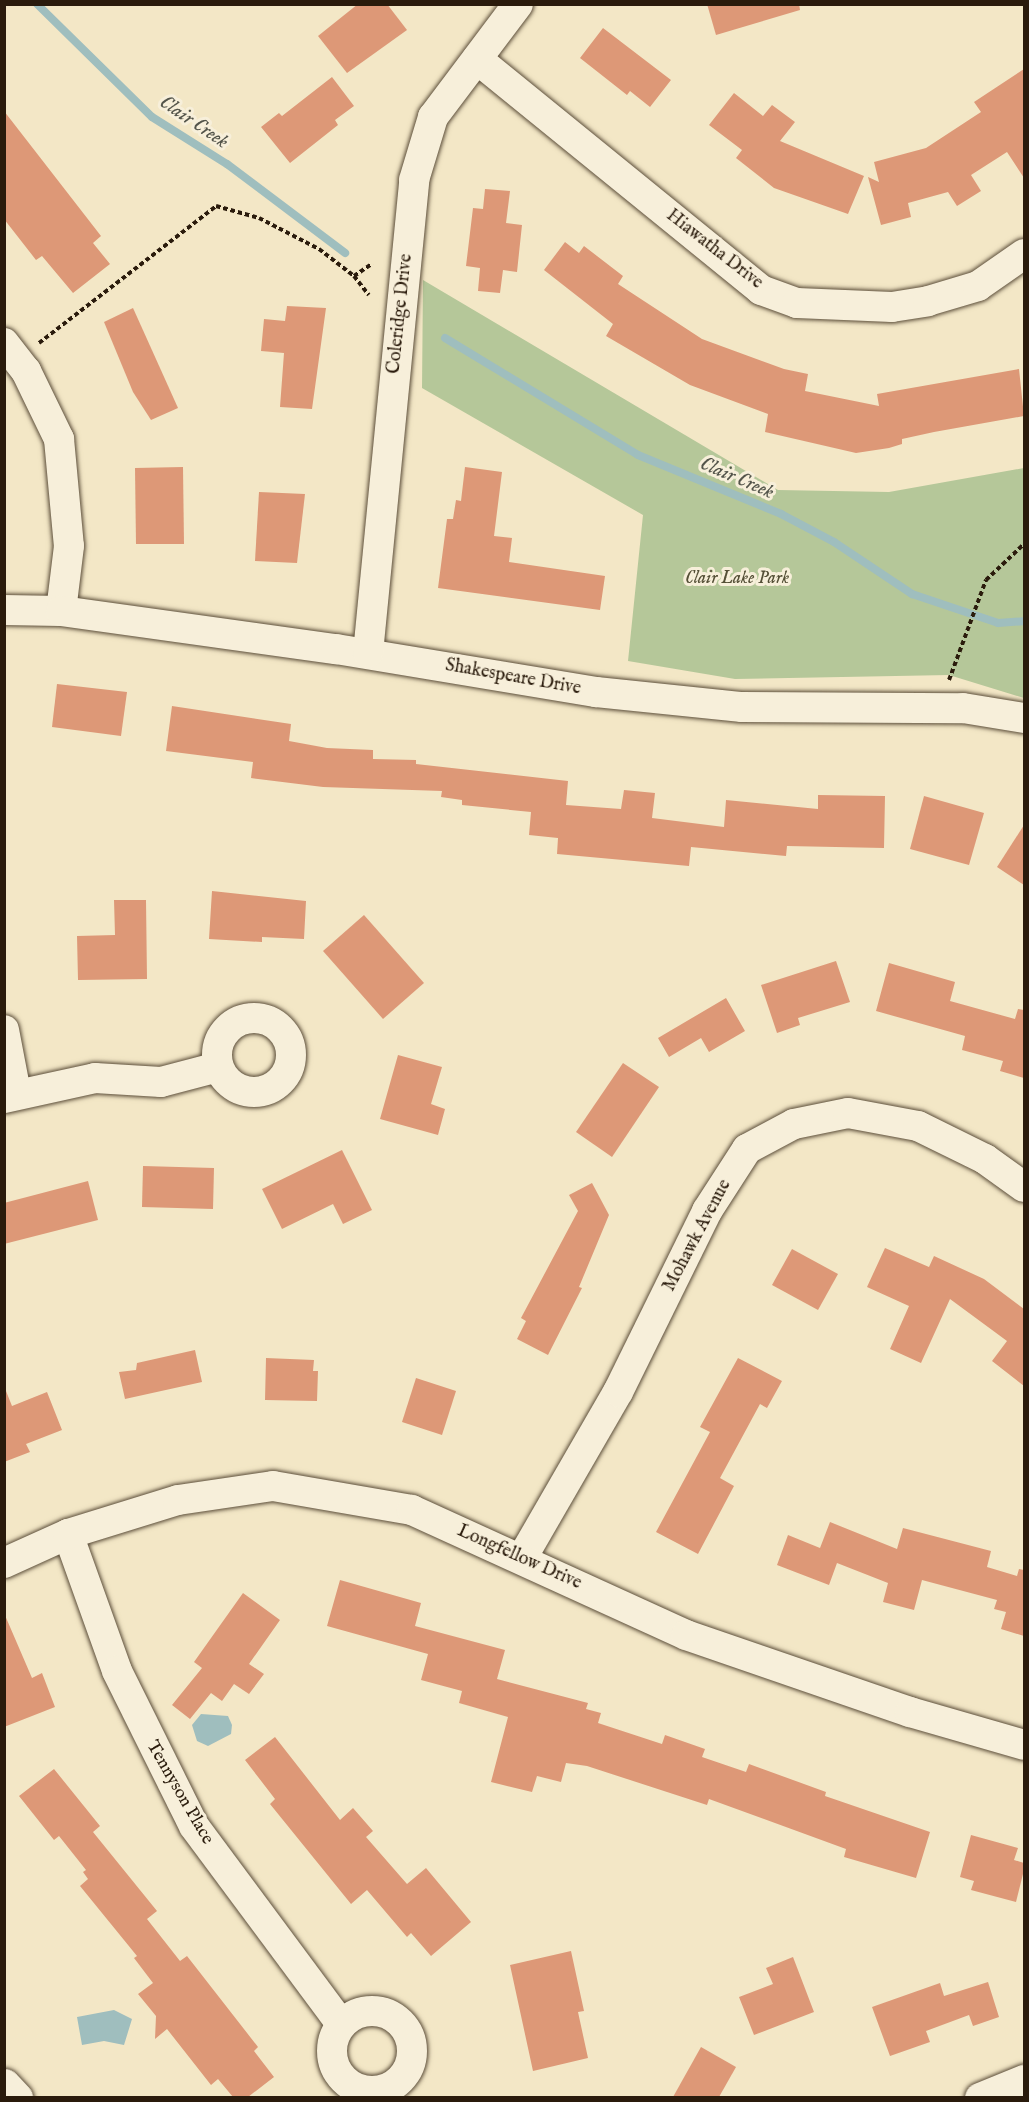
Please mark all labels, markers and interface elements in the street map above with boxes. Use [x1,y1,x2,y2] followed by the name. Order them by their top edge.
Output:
[155,90,233,154] water label: Clair Creek
[661,206,767,294] street label: Hiawatha Drive
[384,253,418,375] street label: Coleridge Drive
[696,452,778,504] water label: Clair Creek
[685,568,789,590] park label: Clair Lake Park
[444,655,582,701] street label: Shakespeare Drive
[659,1176,737,1296] street label: Mohawk Avenue
[454,1521,584,1595] street label: Longfellow Drive
[141,1737,217,1849] street label: Tennyson Place

